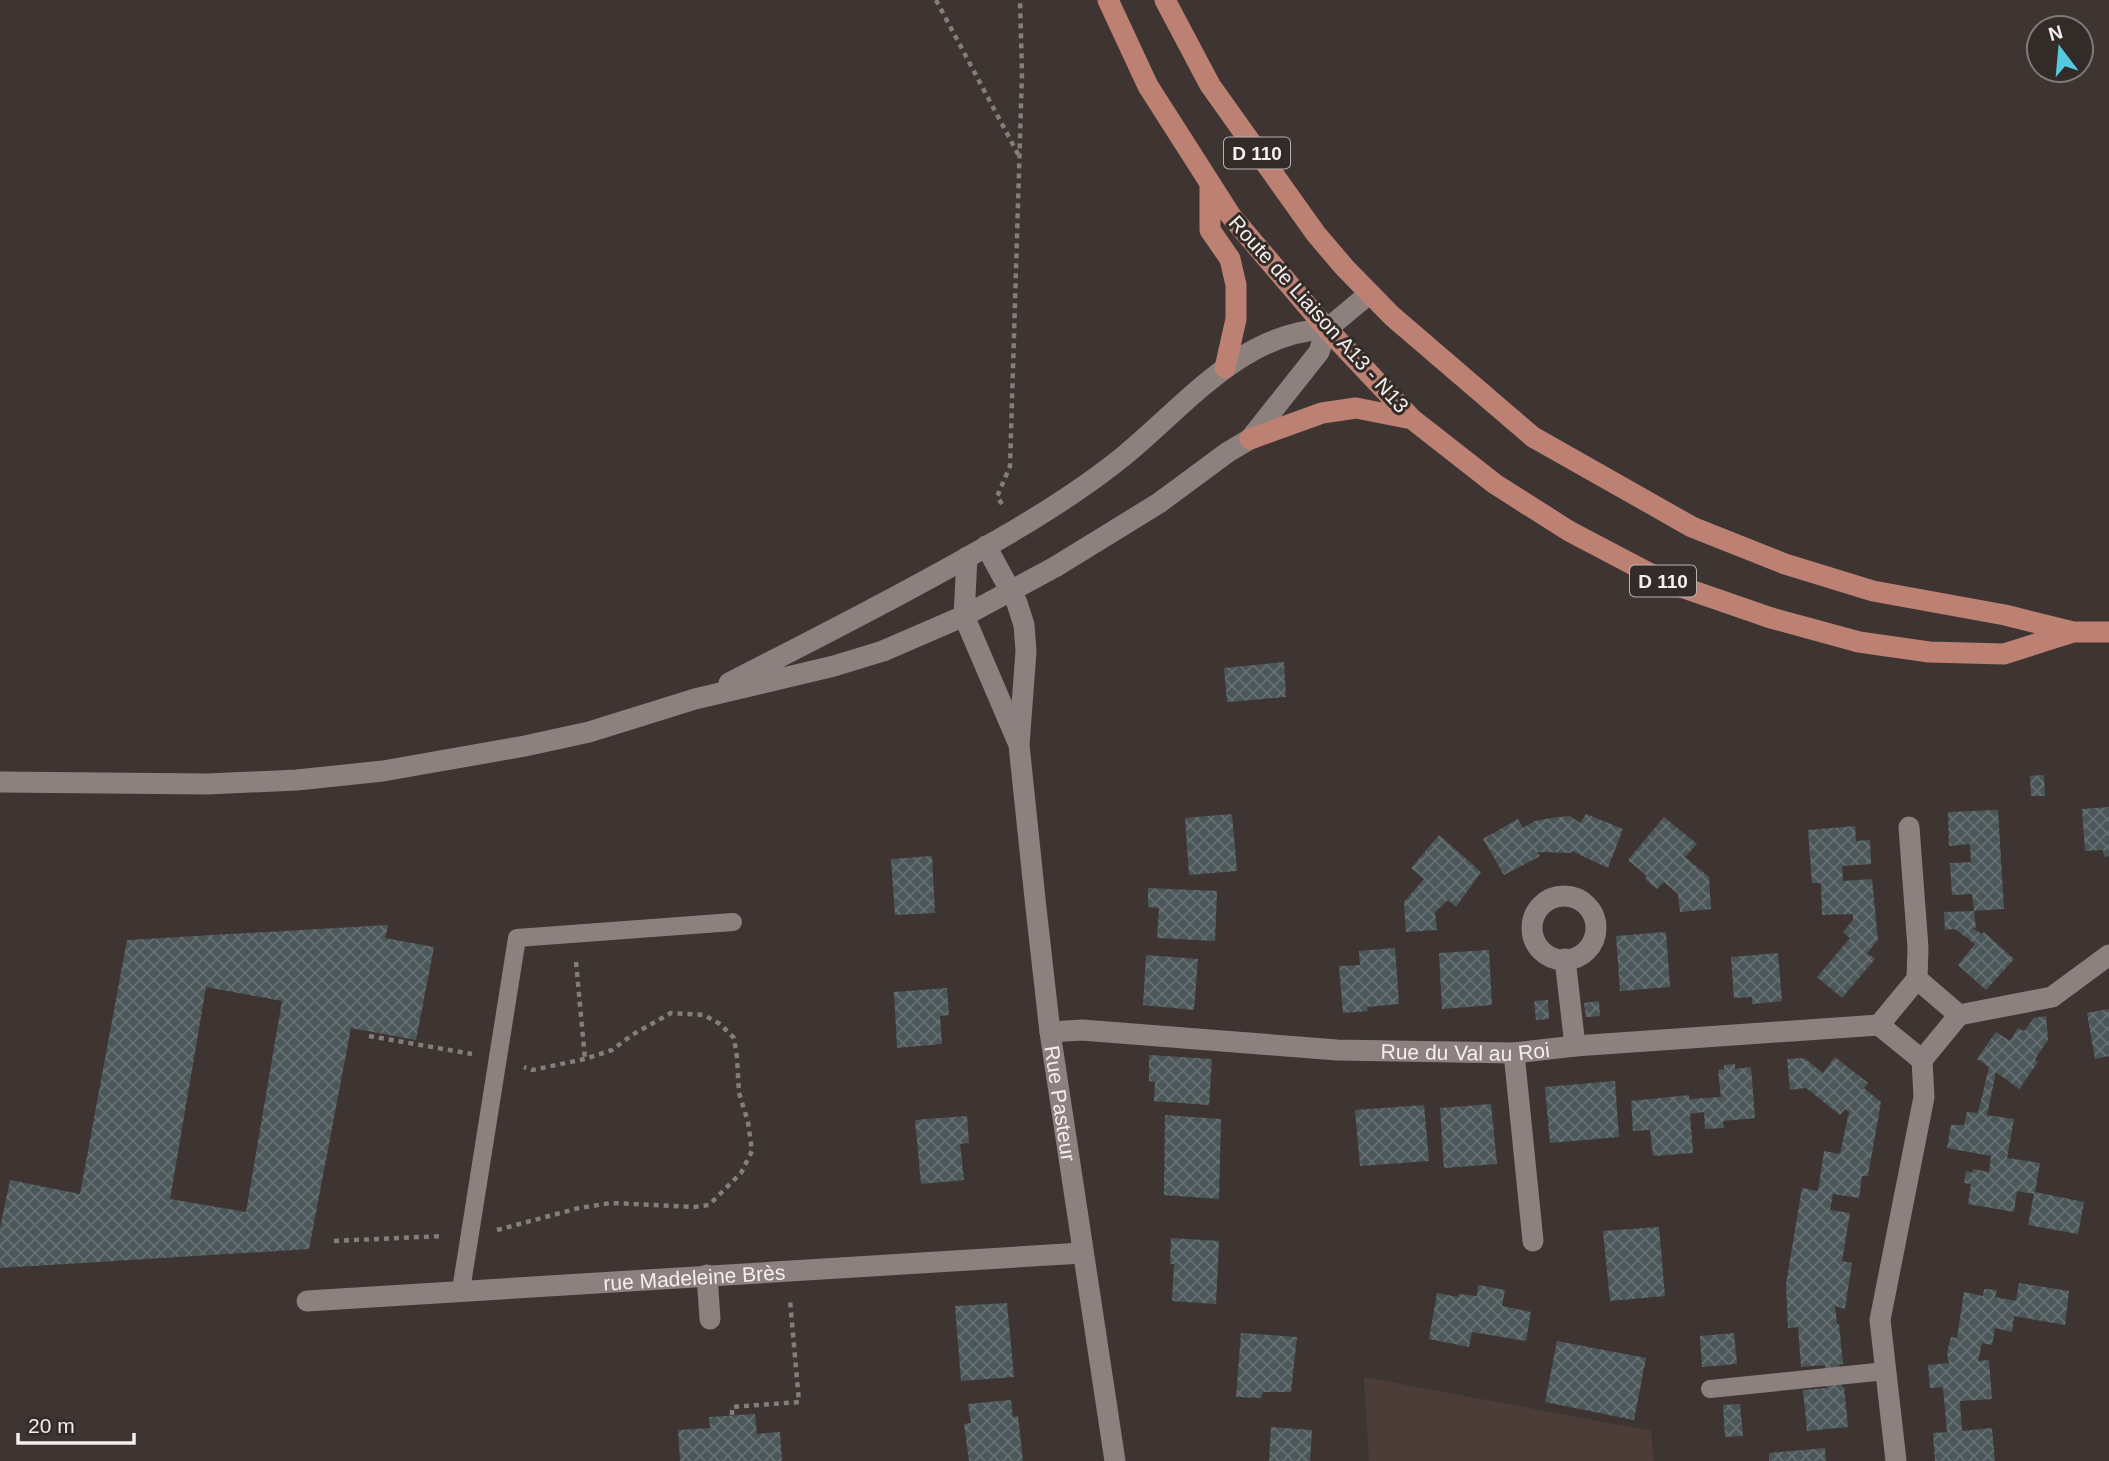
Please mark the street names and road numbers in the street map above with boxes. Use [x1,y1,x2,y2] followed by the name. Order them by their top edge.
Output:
[1224,138,1290,168] road number: D 110
[1225,211,1413,417] street label: Route de Liaison A13 - N13
[1630,566,1696,596] road number: D 110
[1380,1038,1551,1065] street label: Rue du Val au Roi
[1041,1044,1081,1163] street label: Rue Pasteur
[603,1260,786,1294] street label: rue Madeleine Brès

